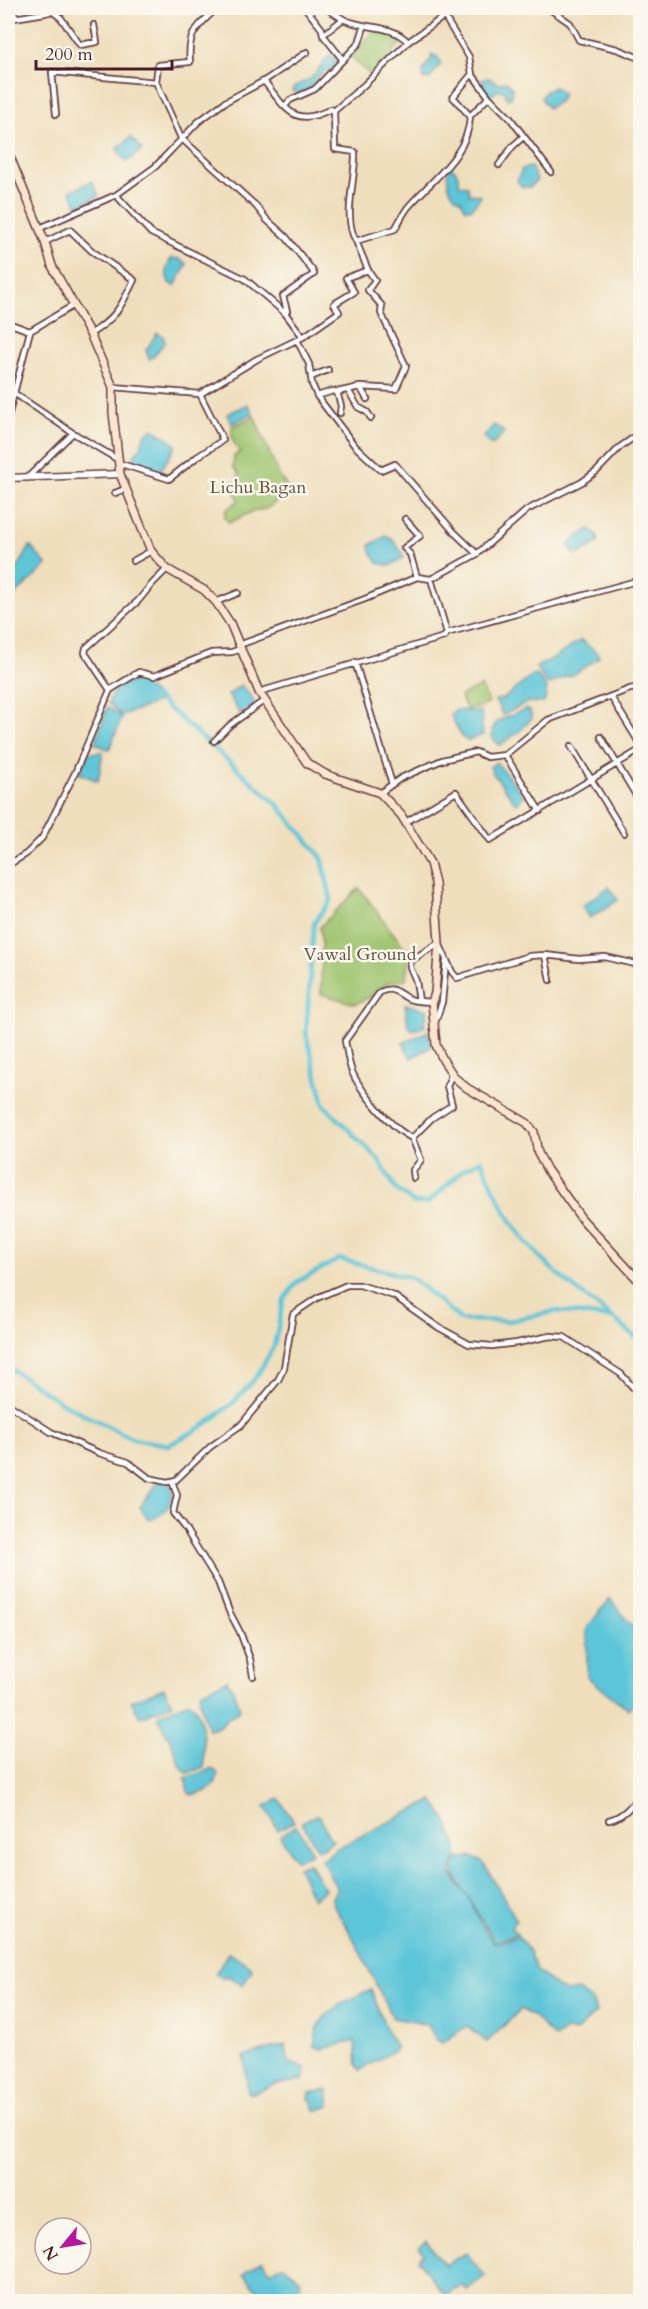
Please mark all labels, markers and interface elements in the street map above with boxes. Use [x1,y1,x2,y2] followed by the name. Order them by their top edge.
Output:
[36,33,172,71] scale bar
[45,42,93,67] text: 200 m
[210,475,307,500] park label: Lichu Bagan
[304,942,417,967] park label: Vawal Ground
[33,2216,93,2276] north arrow
[38,2241,64,2265] text: N

